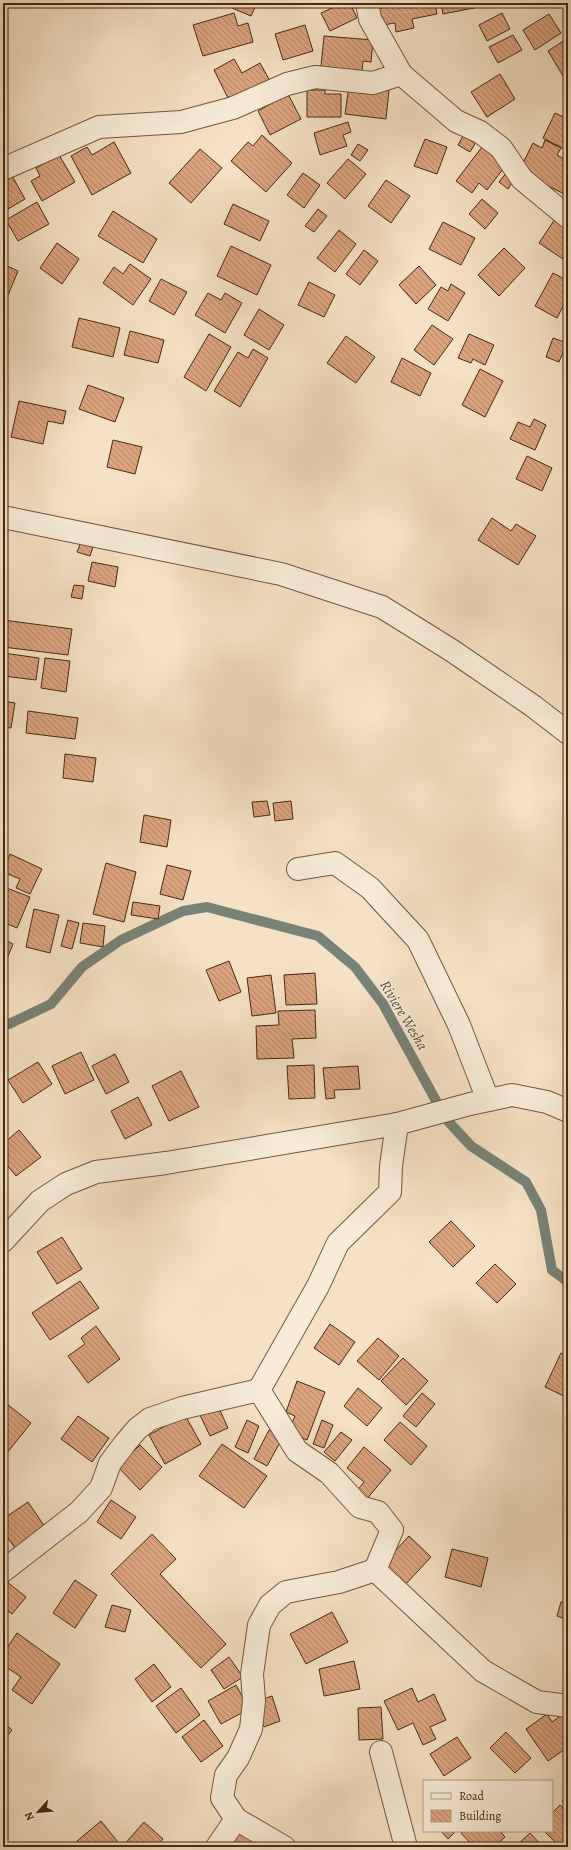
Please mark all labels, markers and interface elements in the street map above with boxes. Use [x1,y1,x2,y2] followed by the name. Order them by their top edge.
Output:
[375,976,433,1054] water label: Riviere Wesha
[423,1780,553,1832] legend
[459,1788,485,1804] text: Road
[18,1792,58,1832] north arrow
[459,1808,501,1824] text: Building
[21,1809,38,1823] text: N

